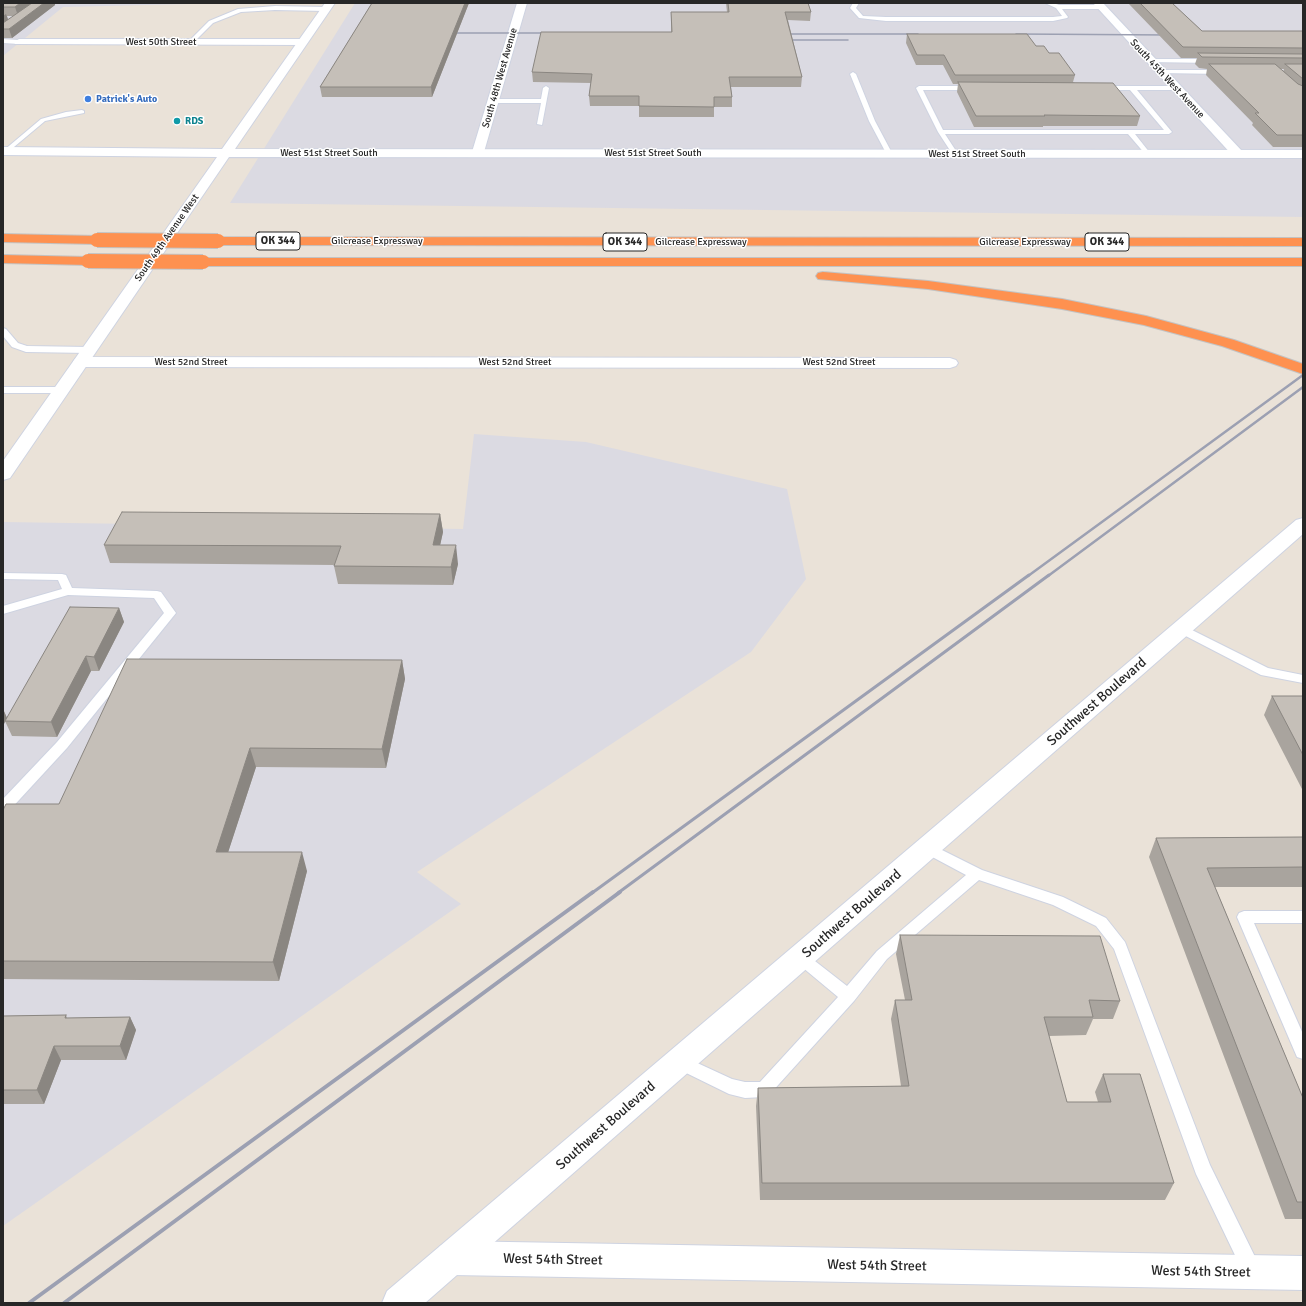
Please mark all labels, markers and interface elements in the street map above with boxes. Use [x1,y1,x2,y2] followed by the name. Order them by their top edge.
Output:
[480,26,520,130] street label: South 48th West Avenue
[125,36,197,48] street label: West 50th Street
[1127,37,1207,121] street label: South 45th West Avenue
[96,93,157,105] place label: Patrick's Auto
[83,94,93,104] marker: Patrick's Auto
[185,115,203,127] place label: RDS
[172,116,182,126] marker: RDS
[280,147,378,159] street label: West 51st Street South
[604,147,702,159] street label: West 51st Street South
[928,148,1026,160] street label: West 51st Street South
[132,192,202,284] street label: South 49th Avenue West
[256,232,300,250] road number: OK 344
[603,233,647,251] road number: OK 344
[1085,233,1129,251] road number: OK 344
[331,235,423,247] street label: Gilcrease Expressway
[655,236,747,248] street label: Gilcrease Expressway
[979,236,1071,248] street label: Gilcrease Expressway
[155,356,227,368] street label: West 52nd Street
[479,356,551,368] street label: West 52nd Street
[803,356,875,368] street label: West 52nd Street
[1044,654,1150,750] street label: Southwest Boulevard
[799,866,905,962] street label: Southwest Boulevard
[553,1078,659,1174] street label: Southwest Boulevard
[503,1251,603,1269] street label: West 54th Street
[827,1257,927,1275] street label: West 54th Street
[1151,1263,1251,1281] street label: West 54th Street

